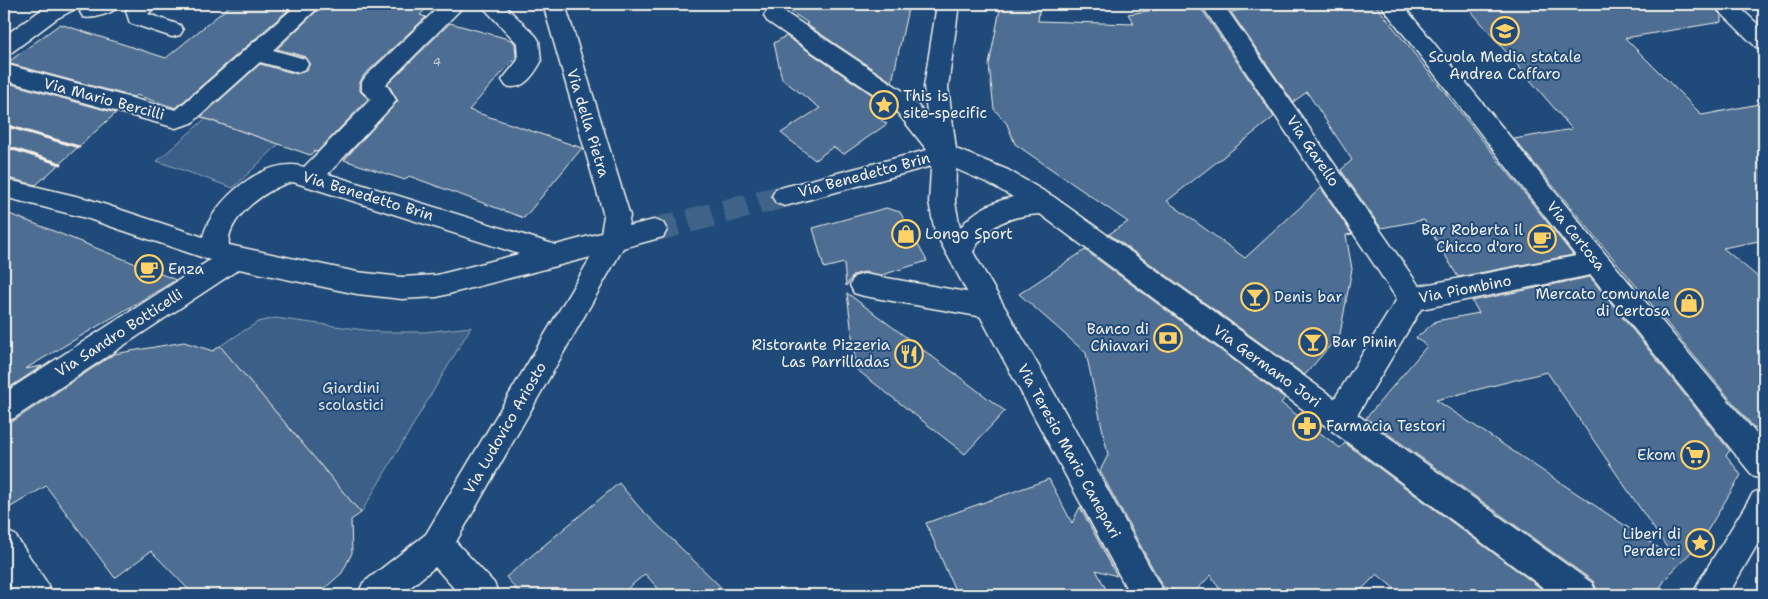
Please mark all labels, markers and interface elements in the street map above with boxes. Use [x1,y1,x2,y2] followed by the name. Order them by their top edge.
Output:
[1490,16,1520,46] school or university icon: Scuola Media statale Andrea Caffaro
[1428,47,1582,84] place label: Scuola Media statale Andrea Caffaro
[433,54,441,70] house number: 4
[562,66,614,180] street label: Via della Pietra
[41,73,167,125] street label: Via Mario Bercilli
[903,86,987,123] place label: This is site-specific
[869,90,899,120] place icon: This is site-specific
[1282,112,1344,190] street label: Via Garello
[796,148,932,202] street label: Via Benedetto Brin
[300,167,436,225] street label: Via Benedetto Brin
[1542,197,1611,275] street label: Via Certosa
[891,219,921,249] shop icon: Longo Sport
[1421,220,1523,257] place label: Bar Roberta il Chicco d'oro
[925,224,1013,244] place label: Longo Sport
[1527,224,1557,254] cafe icon: Bar Roberta il Chicco d'oro
[134,254,164,284] cafe icon: Enza
[168,259,205,279] place label: Enza
[1417,270,1513,308] street label: Via Piombino
[1240,282,1270,312] bar icon: Denis bar
[51,284,187,382] street label: Via Sandro Botticelli
[1536,284,1671,321] place label: Mercato comunale di Certosa
[1274,287,1343,307] place label: Denis bar
[1674,288,1704,318] shop icon: Mercato comunale di Certosa
[1087,319,1149,356] place label: Banco di Chiavari
[1209,320,1325,412] street label: Via Germano Jori
[1153,323,1183,353] bank icon: Banco di Chiavari
[1298,327,1328,357] bar icon: Bar Pinin
[1332,332,1397,352] place label: Bar Pinin
[752,335,891,372] place label: Ristorante Pizzeria Las Parrilladas
[894,339,924,369] restaurant icon: Ristorante Pizzeria Las Parrilladas
[459,359,551,497] street label: Via Ludovico Ariosto
[1013,360,1125,542] street label: Via Teresio Mario Canepari
[318,378,384,415] park label: Giardini scolastici
[1292,411,1322,441] pharmacy icon: Farmacia Testori
[1326,416,1446,436] place label: Farmacia Testori
[1680,440,1710,470] supermarket icon: Ekom
[1637,445,1676,465] place label: Ekom
[1622,524,1681,561] place label: Liberi di Perderci
[1685,528,1715,558] place icon: Liberi di Perderci

